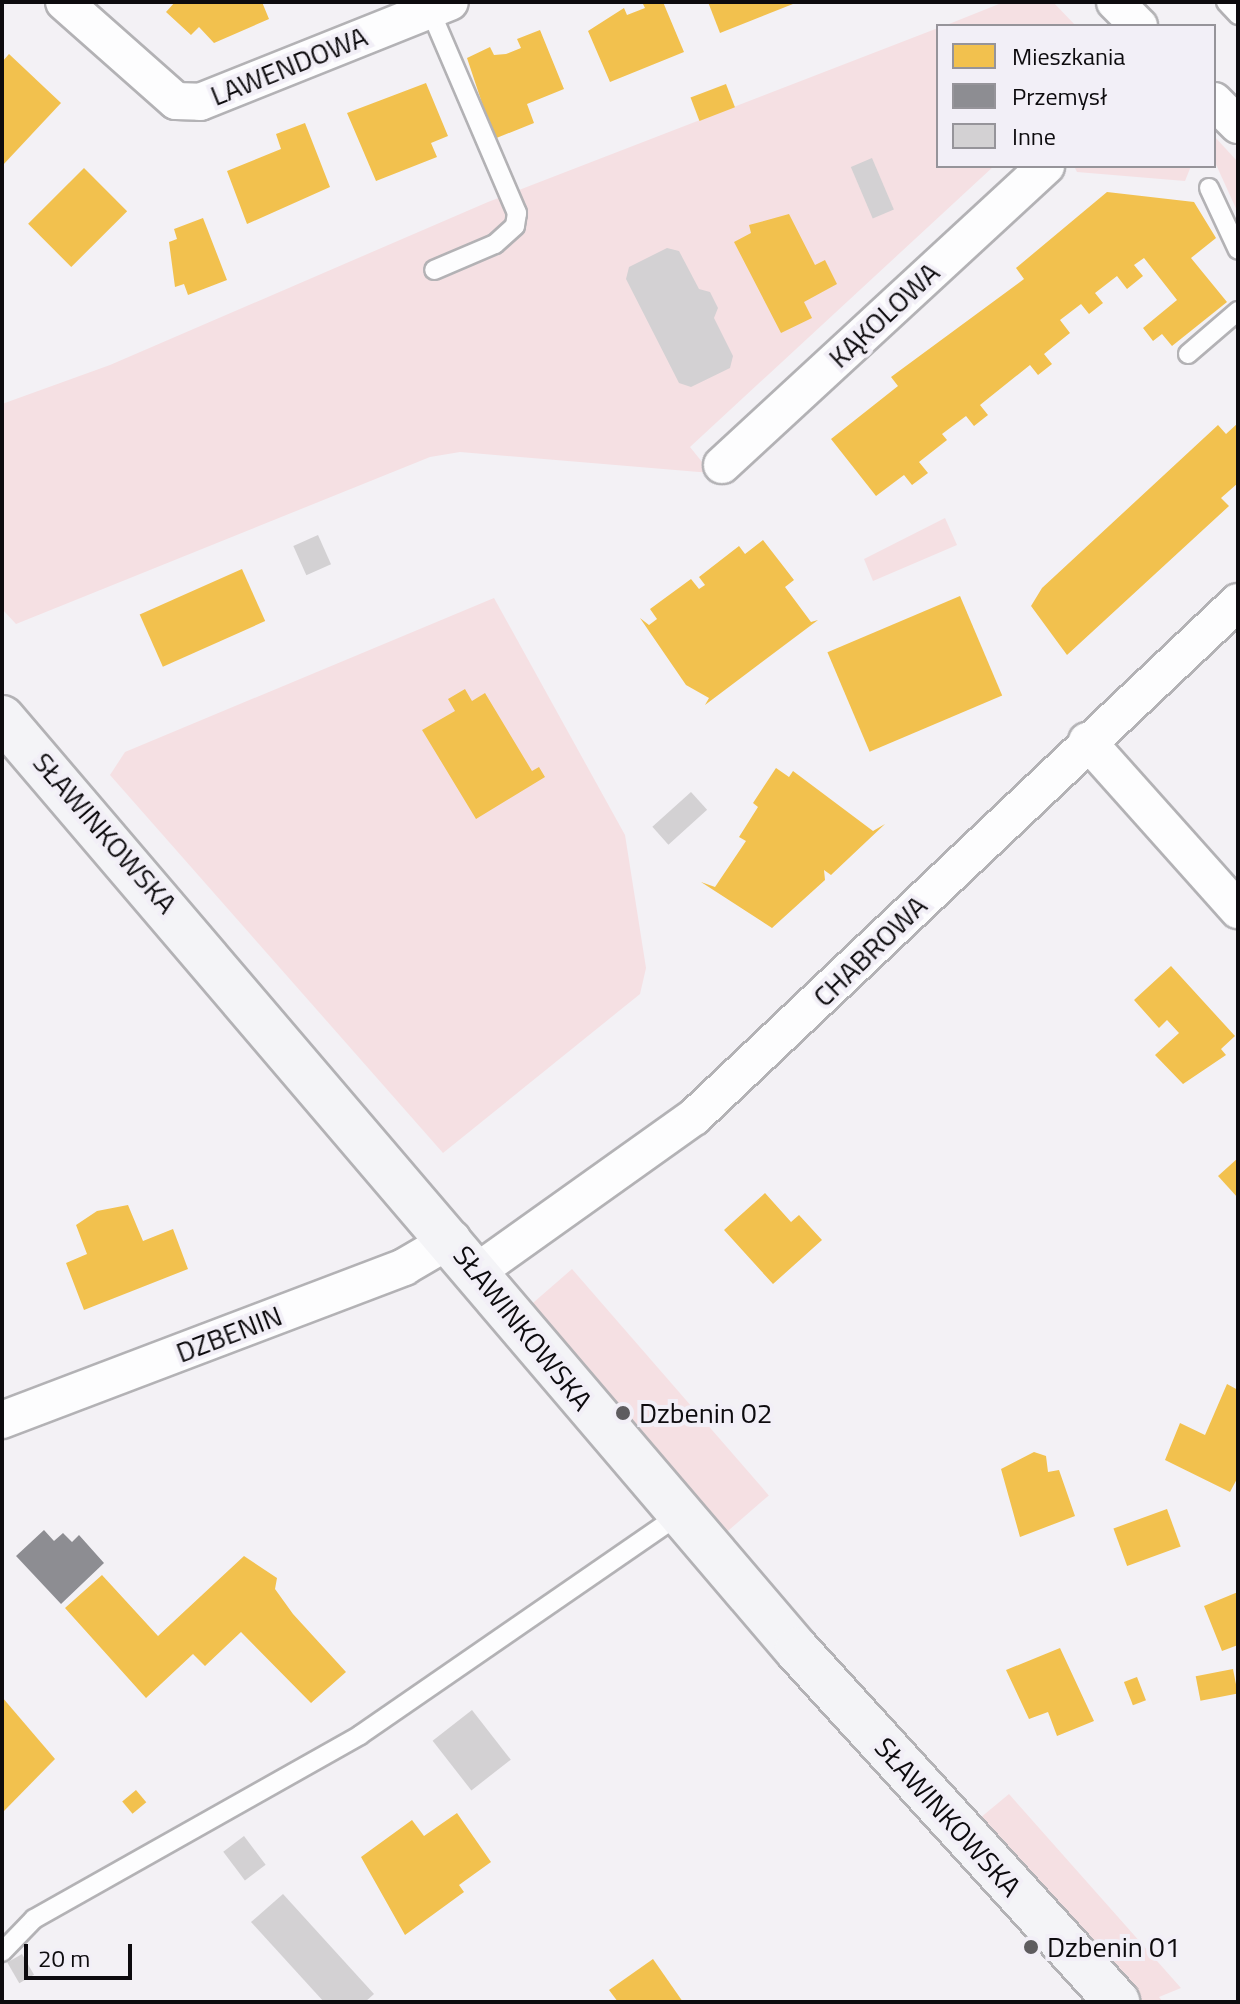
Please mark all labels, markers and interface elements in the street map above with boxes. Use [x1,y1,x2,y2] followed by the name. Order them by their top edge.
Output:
[206,19,372,113] street label: LAWENDOWA
[936,24,1216,168] legend
[1012,38,1125,74] text: Mieszkania
[1012,78,1107,114] text: Przemysł
[1012,118,1056,154] text: Inne
[822,255,946,375] street label: KĄKOLOWA
[26,746,184,920] street label: SŁAWINKOWSKA
[806,889,934,1013] street label: CHABROWA
[446,1239,600,1417] street label: SŁAWINKOWSKA
[171,1299,287,1369] street label: DZBENIN
[639,1396,772,1430] place label: Dzbenin 02
[614,1404,632,1422] marker: Dzbenin 02
[868,1731,1028,1903] street label: SŁAWINKOWSKA
[28,1928,136,1978] scale bar
[1047,1930,1180,1964] place label: Dzbenin 01
[1022,1938,1040,1956] marker: Dzbenin 01
[38,1940,90,1976] text: 20 m

